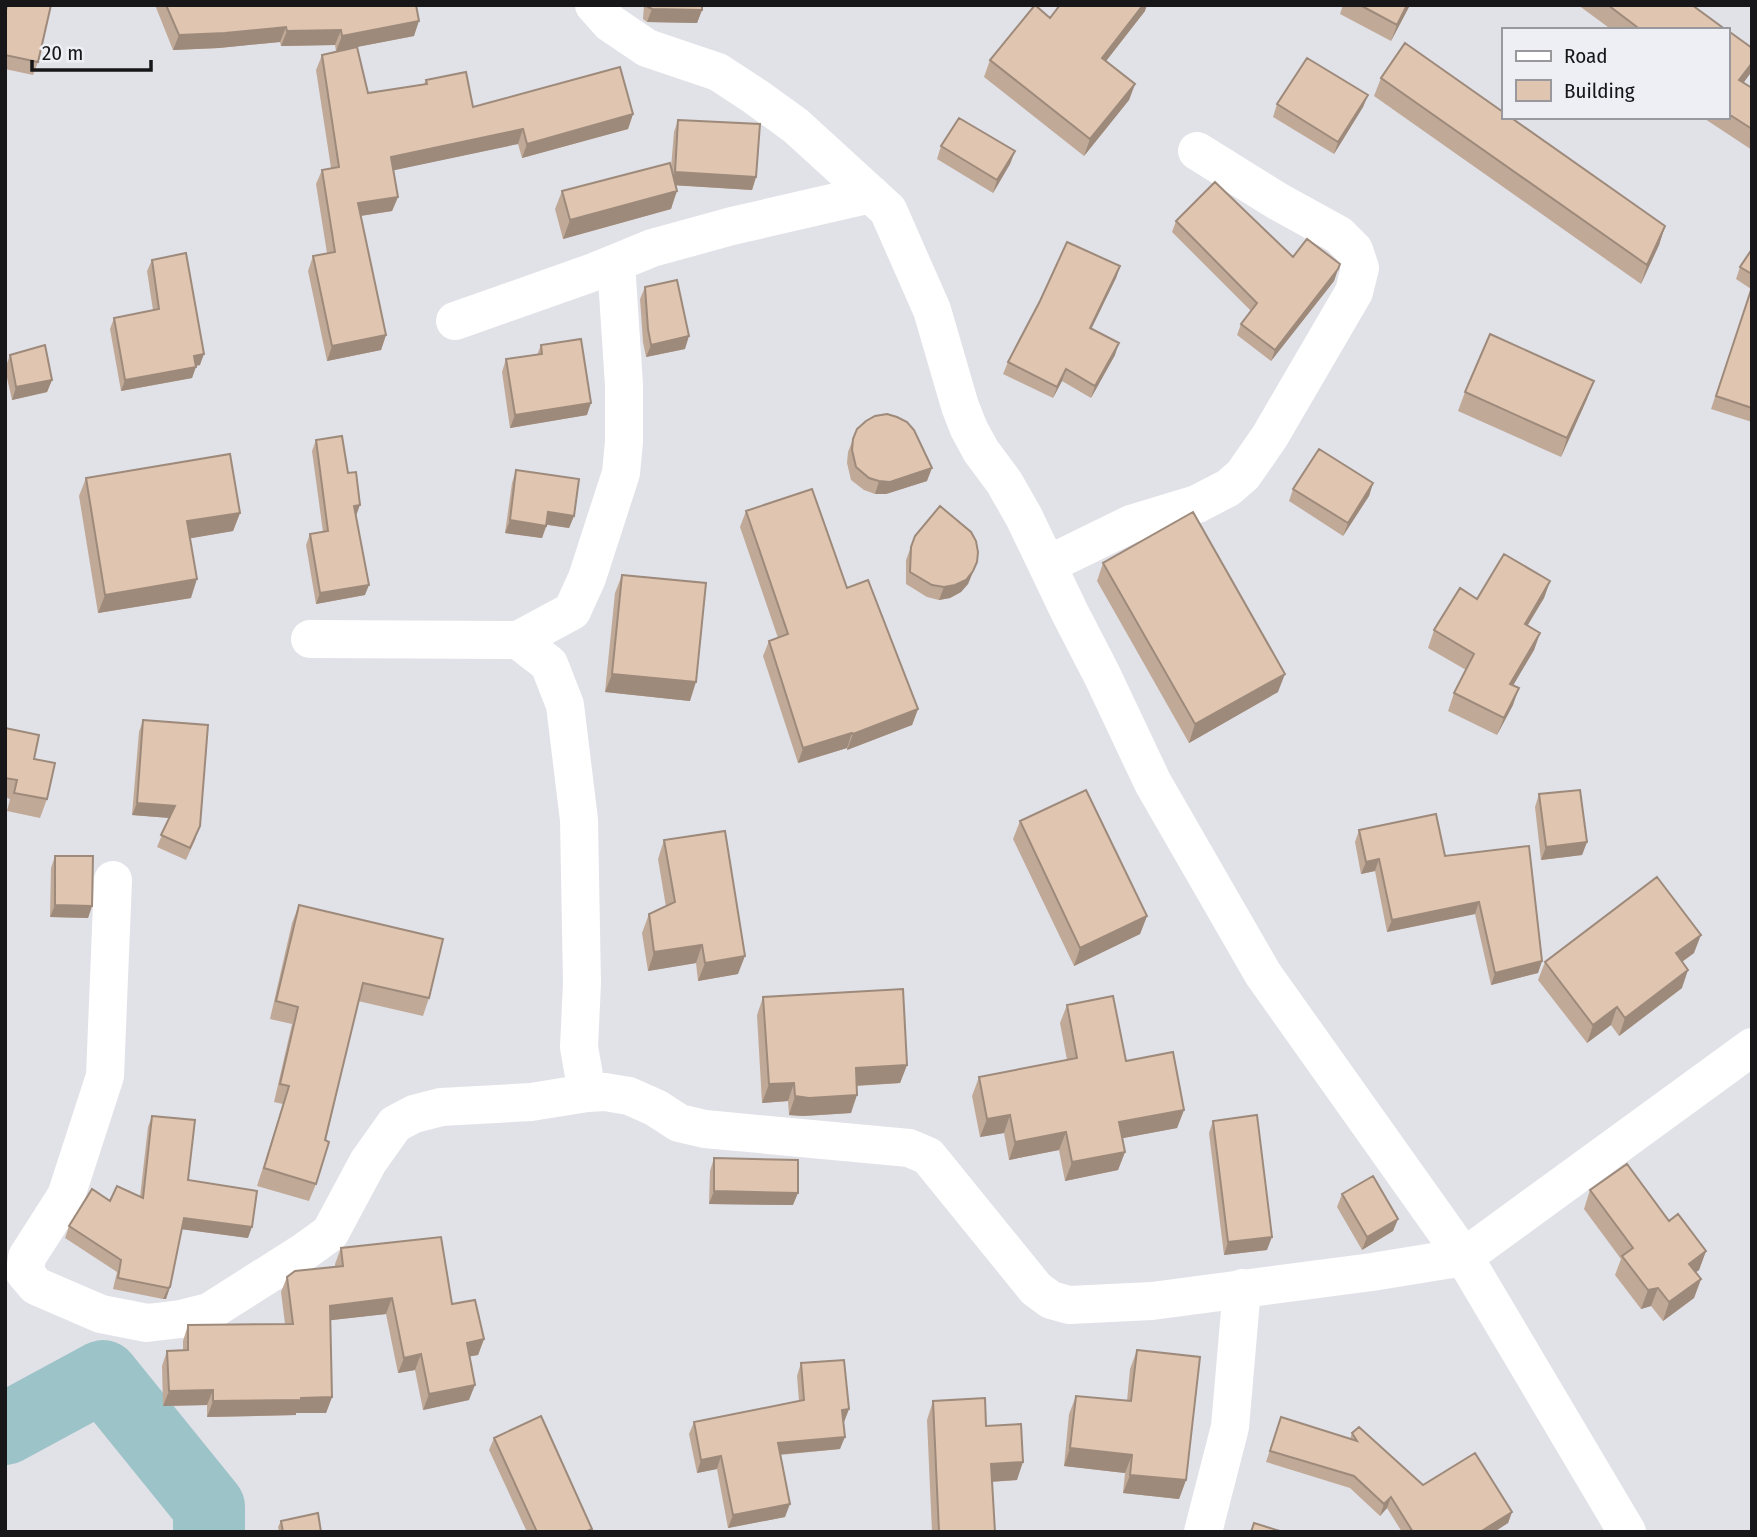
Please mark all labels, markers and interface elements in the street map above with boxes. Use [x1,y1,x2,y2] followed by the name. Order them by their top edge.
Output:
[32,28,150,72] scale bar
[1502,28,1729,119] legend
[42,40,83,66] text: 20 m
[1564,43,1608,69] text: Road
[1564,78,1635,104] text: Building

